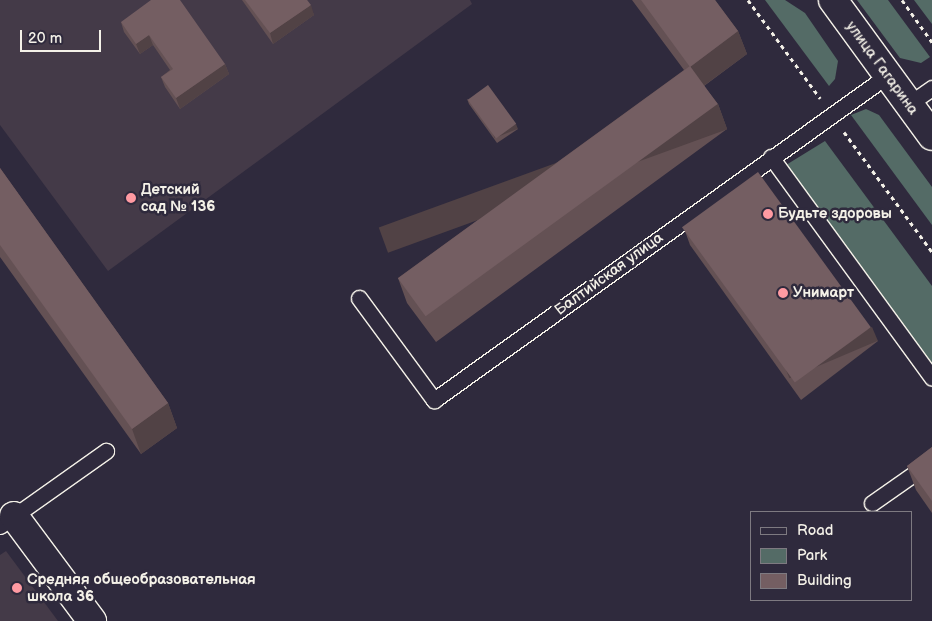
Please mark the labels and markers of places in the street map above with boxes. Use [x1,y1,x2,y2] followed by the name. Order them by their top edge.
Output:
[141,180,215,215] place label: Детский сад № 136
[125,192,137,204] marker: Детский сад № 136
[778,205,892,223] place label: Будьте здоровы
[762,208,774,220] marker: Будьте здоровы
[793,284,854,302] place label: Унимарт
[777,287,789,299] marker: Унимарт
[27,570,256,605] place label: Средняя общеобразовательная школа 36
[11,582,23,594] marker: Средняя общеобразовательная школа 36

